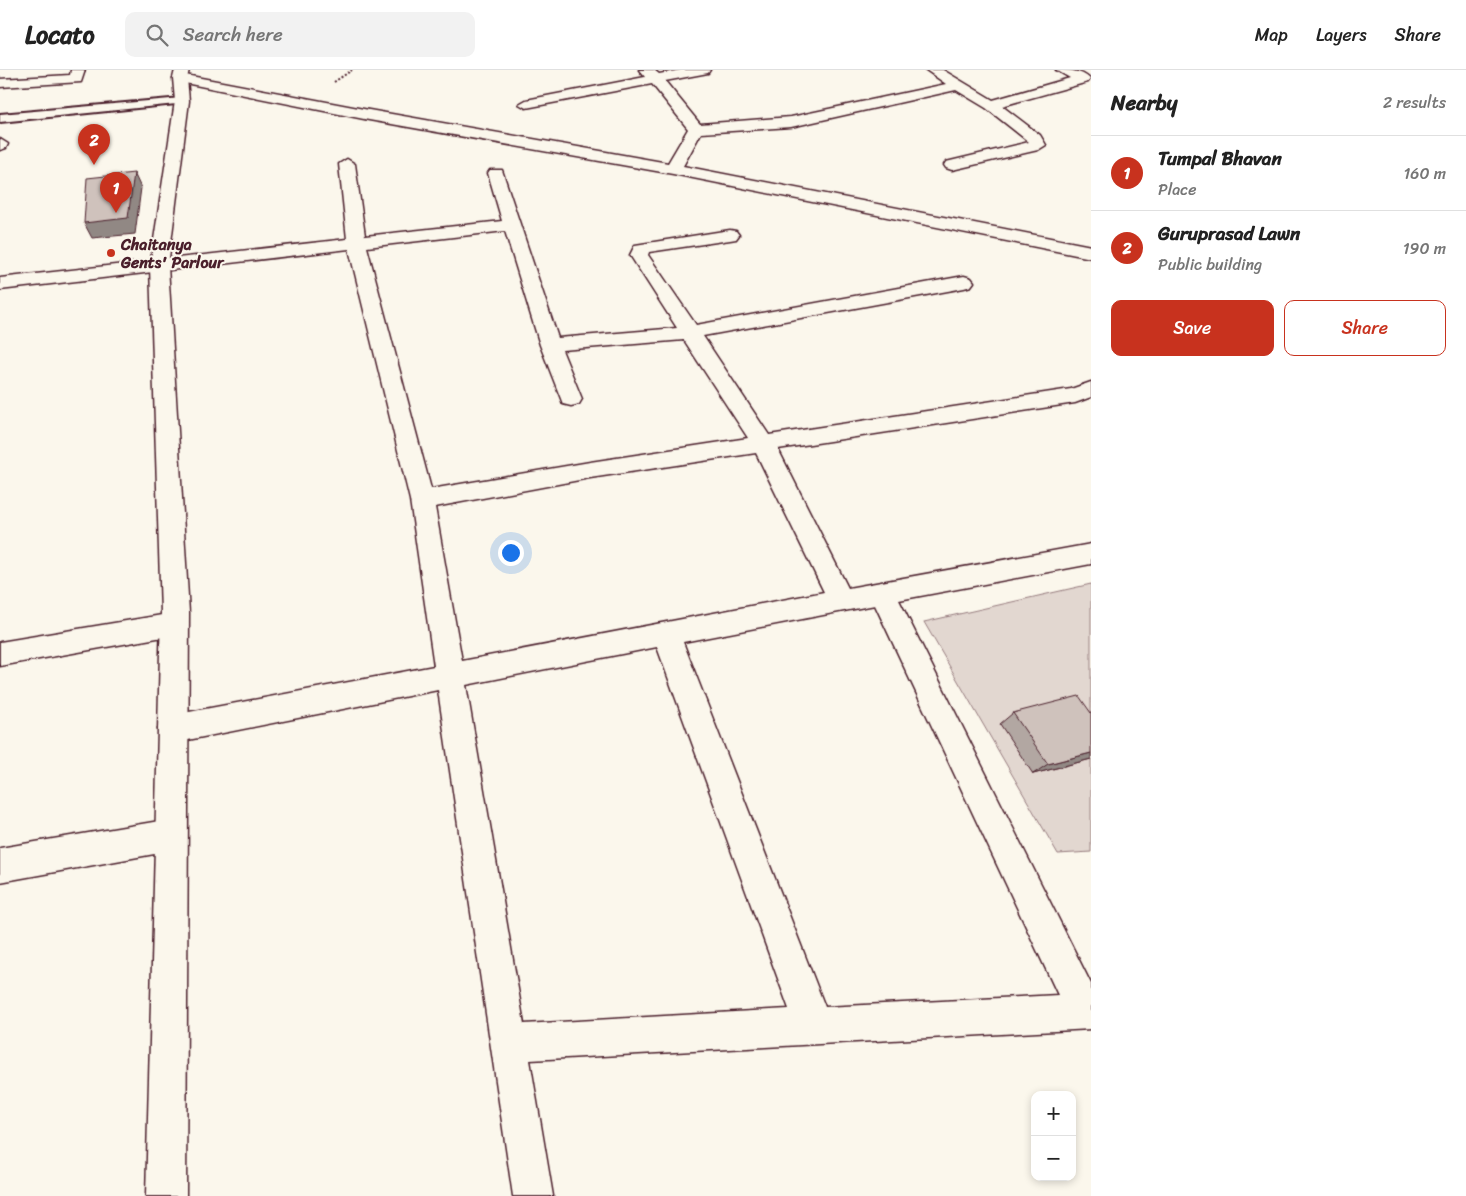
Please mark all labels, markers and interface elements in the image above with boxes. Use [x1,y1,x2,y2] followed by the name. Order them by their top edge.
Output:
[125,12,475,57] search box
[25,14,95,56] text: Locato
[183,18,283,51] text: Search here
[1255,19,1288,51] text: Map
[1316,19,1367,51] text: Layers
[1395,19,1441,51] text: Share
[143,21,171,49] icon: search
[1111,84,1177,122] text: Nearby
[1383,88,1446,117] text: 2 results
[78,124,110,165] pin: 2
[1158,142,1282,175] text: Tumpal Bhavan
[1124,159,1130,188] text: 1
[1403,159,1446,188] text: 160 m
[100,172,132,213] pin: 1
[1158,175,1197,204] text: Place
[1158,217,1300,250] text: Guruprasad Lawn
[120,230,225,277] place label: Chaitanya Gents' Parlour
[1122,234,1132,263] text: 2
[1403,234,1446,263] text: 190 m
[105,247,117,259] marker: Chaitanya Gents' Parlour
[1158,250,1262,279] text: Public building
[1111,300,1274,356] button: Save
[1284,300,1446,356] button: Share
[498,540,524,566] your location
[1031,1091,1076,1181] map controls
[1031,1091,1076,1136] button: +
[1031,1136,1076,1181] button: −

